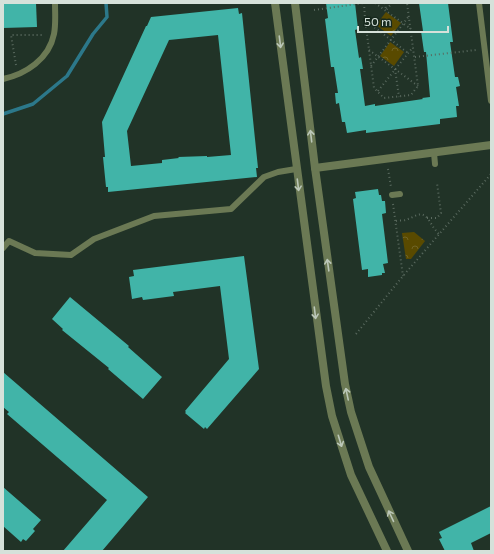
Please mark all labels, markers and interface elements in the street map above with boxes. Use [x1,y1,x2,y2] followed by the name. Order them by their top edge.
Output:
[358,8,448,34] scale bar
[364,14,392,28] text: 50 m
[276,35,284,48] one-way arrow
[307,130,315,143] one-way arrow
[294,178,302,191] one-way arrow
[324,259,332,272] one-way arrow
[311,307,319,320] one-way arrow
[342,388,350,401] one-way arrow
[336,435,344,447] one-way arrow
[387,510,395,522] one-way arrow

